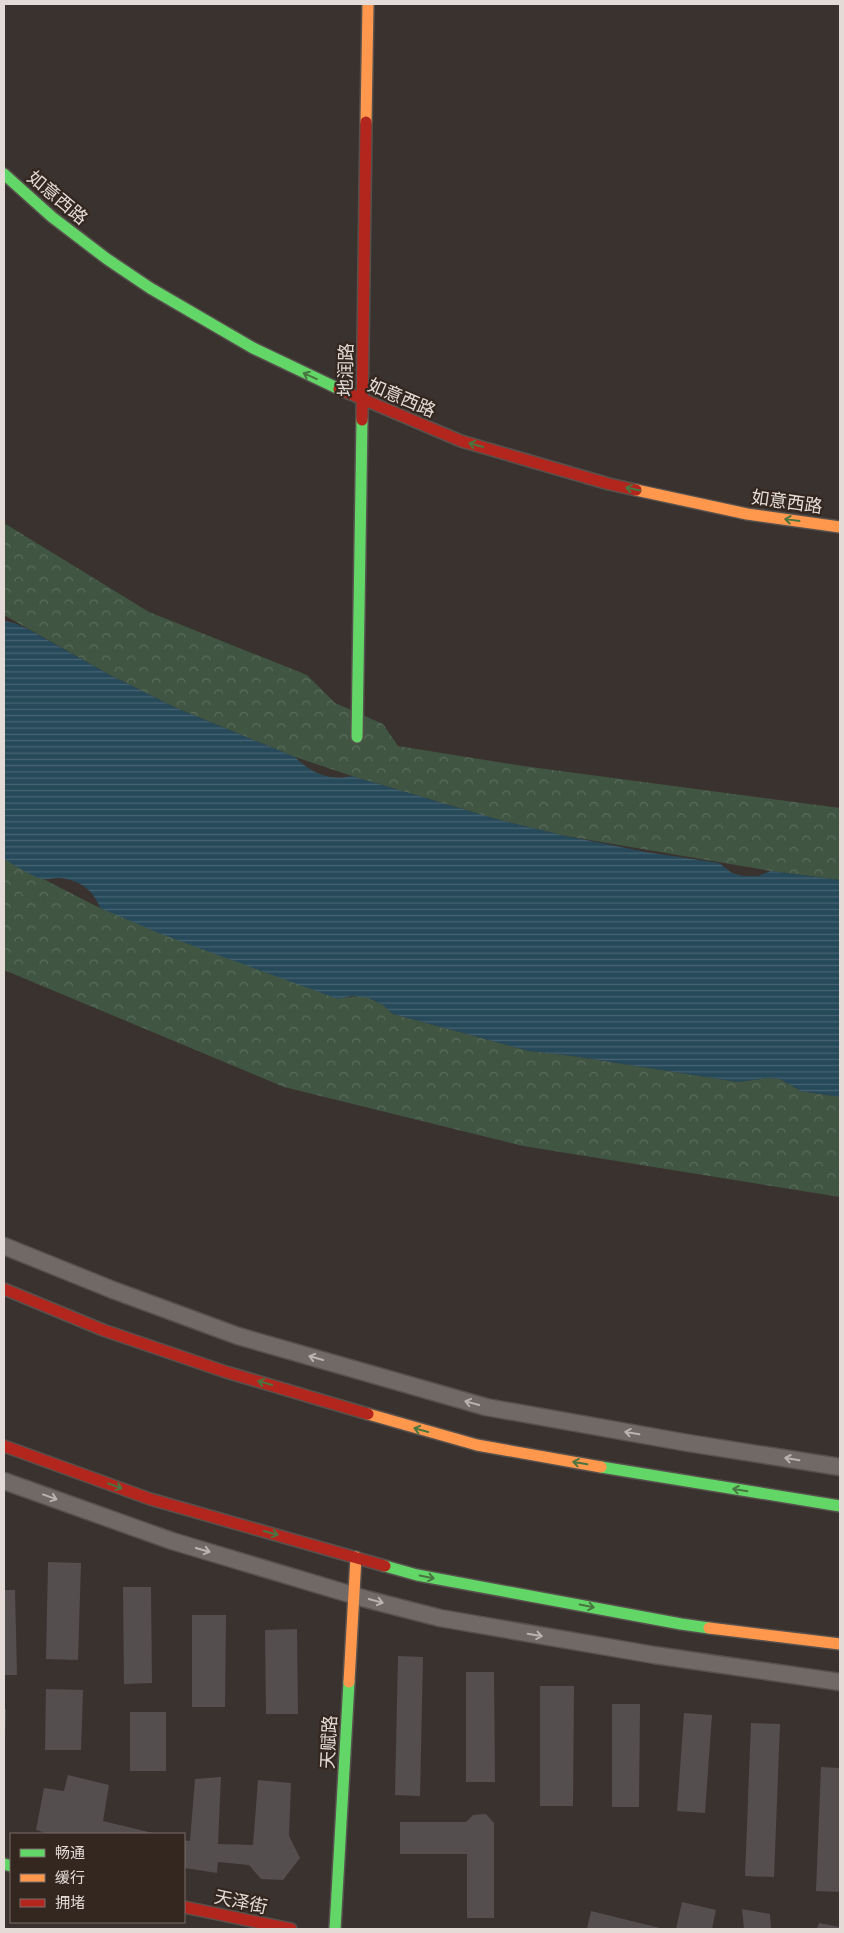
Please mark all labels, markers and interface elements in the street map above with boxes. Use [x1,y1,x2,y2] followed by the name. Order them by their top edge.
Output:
[23,165,93,229] street label: 如意西路
[334,343,356,397] street label: 地润路
[303,371,318,381] one-way arrow
[365,373,439,421] street label: 如意西路
[469,439,485,449] one-way arrow
[625,484,641,493] one-way arrow
[750,485,824,517] street label: 如意西路
[784,515,800,525] one-way arrow
[308,1352,324,1362] one-way arrow
[258,1378,274,1388] one-way arrow
[464,1398,480,1407] one-way arrow
[413,1425,429,1434] one-way arrow
[624,1428,640,1438] one-way arrow
[784,1454,800,1464] one-way arrow
[572,1458,588,1468] one-way arrow
[107,1482,123,1491] one-way arrow
[733,1485,749,1495] one-way arrow
[41,1493,57,1502] one-way arrow
[263,1529,279,1539] one-way arrow
[195,1546,211,1555] one-way arrow
[419,1572,435,1582] one-way arrow
[367,1597,383,1606] one-way arrow
[579,1602,595,1612] one-way arrow
[526,1631,542,1641] one-way arrow
[316,1714,340,1770] street label: 天赋路
[10,1833,185,1923] legend
[55,1843,85,1861] text: 畅通
[55,1868,85,1886] text: 缓行
[212,1885,270,1917] street label: 天泽街
[55,1893,85,1911] text: 拥堵

